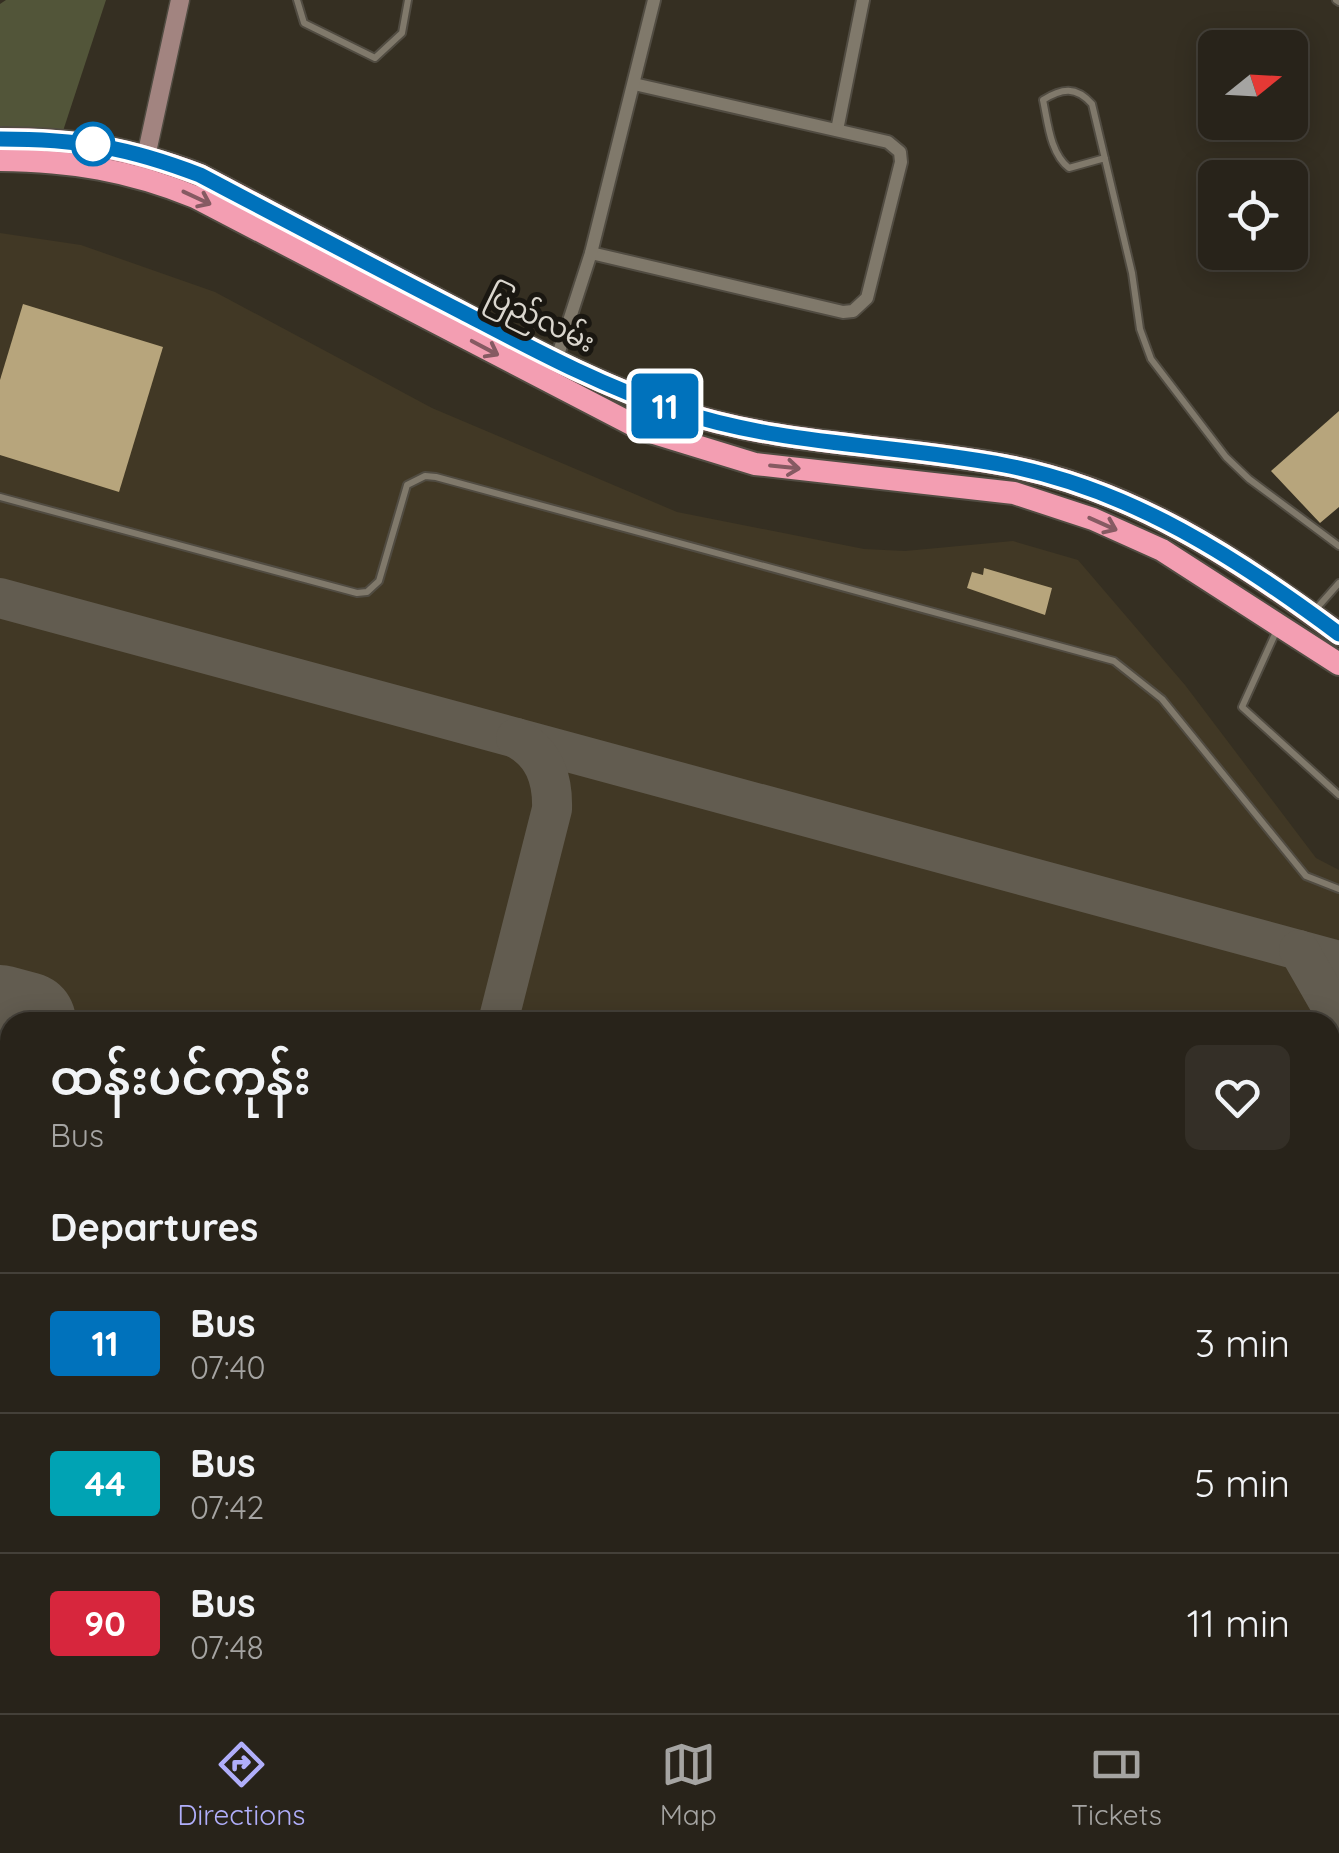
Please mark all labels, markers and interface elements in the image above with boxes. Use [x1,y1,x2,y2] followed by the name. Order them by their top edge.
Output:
[1198,30,1308,140] north arrow
[1198,30,1308,270] map controls
[72,123,114,165] unlabelled marker
[1198,160,1308,270] button: locate
[181,190,211,209] one-way arrow
[478,277,601,365] street label: ပြည်လမ်း
[470,338,500,358] one-way arrow
[620,374,710,438] line badge: 11
[651,384,679,428] text: 11
[768,457,801,476] one-way arrow
[1087,516,1118,534] one-way arrow
[1185,1045,1290,1150] button: heart
[50,1047,311,1107] text: ထန်းပင်ကုန်း
[50,1115,104,1155] text: Bus
[50,1203,258,1251] text: Departures
[190,1299,256,1347] text: Bus
[1195,1319,1290,1367] text: 3 min
[91,1321,119,1365] text: 11
[190,1347,266,1387] text: 07:40
[190,1439,256,1487] text: Bus
[1194,1459,1290,1507] text: 5 min
[84,1461,126,1505] text: 44
[190,1487,264,1527] text: 07:42
[190,1579,256,1627] text: Bus
[1187,1599,1290,1647] text: 11 min
[84,1601,126,1645] text: 90
[190,1627,264,1667] text: 07:48
[177,1737,305,1832] tab: Directions
[660,1737,717,1832] tab: Map
[1071,1737,1162,1832] tab: Tickets

